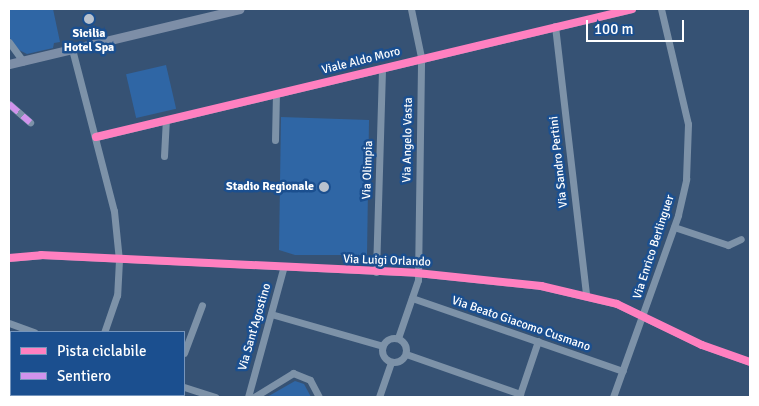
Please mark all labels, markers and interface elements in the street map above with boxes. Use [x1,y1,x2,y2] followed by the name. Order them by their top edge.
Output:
[589,10,686,42] scale bar
[83,13,95,25] marker: Sicilia Hotel Spa
[594,20,634,38] text: 100 m
[64,27,114,55] place label: Sicilia Hotel Spa
[320,44,402,78] street label: Viale Aldo Moro
[400,97,416,183] street label: Via Angelo Vasta
[547,115,571,209] street label: Via Sandro Pertini
[360,140,376,200] street label: Via Olimpia
[226,180,314,194] place label: Stadio Regionale
[318,181,330,193] marker: Stadio Regionale
[630,193,678,301] street label: Via Enrico Berlinguer
[343,252,431,270] street label: Via Luigi Orlando
[236,282,274,372] street label: Via Sant'Agostino
[450,293,592,355] street label: Via Beato Giacomo Cusmano
[10,331,185,396] legend
[57,342,146,360] text: Pista ciclabile
[57,367,111,385] text: Sentiero

